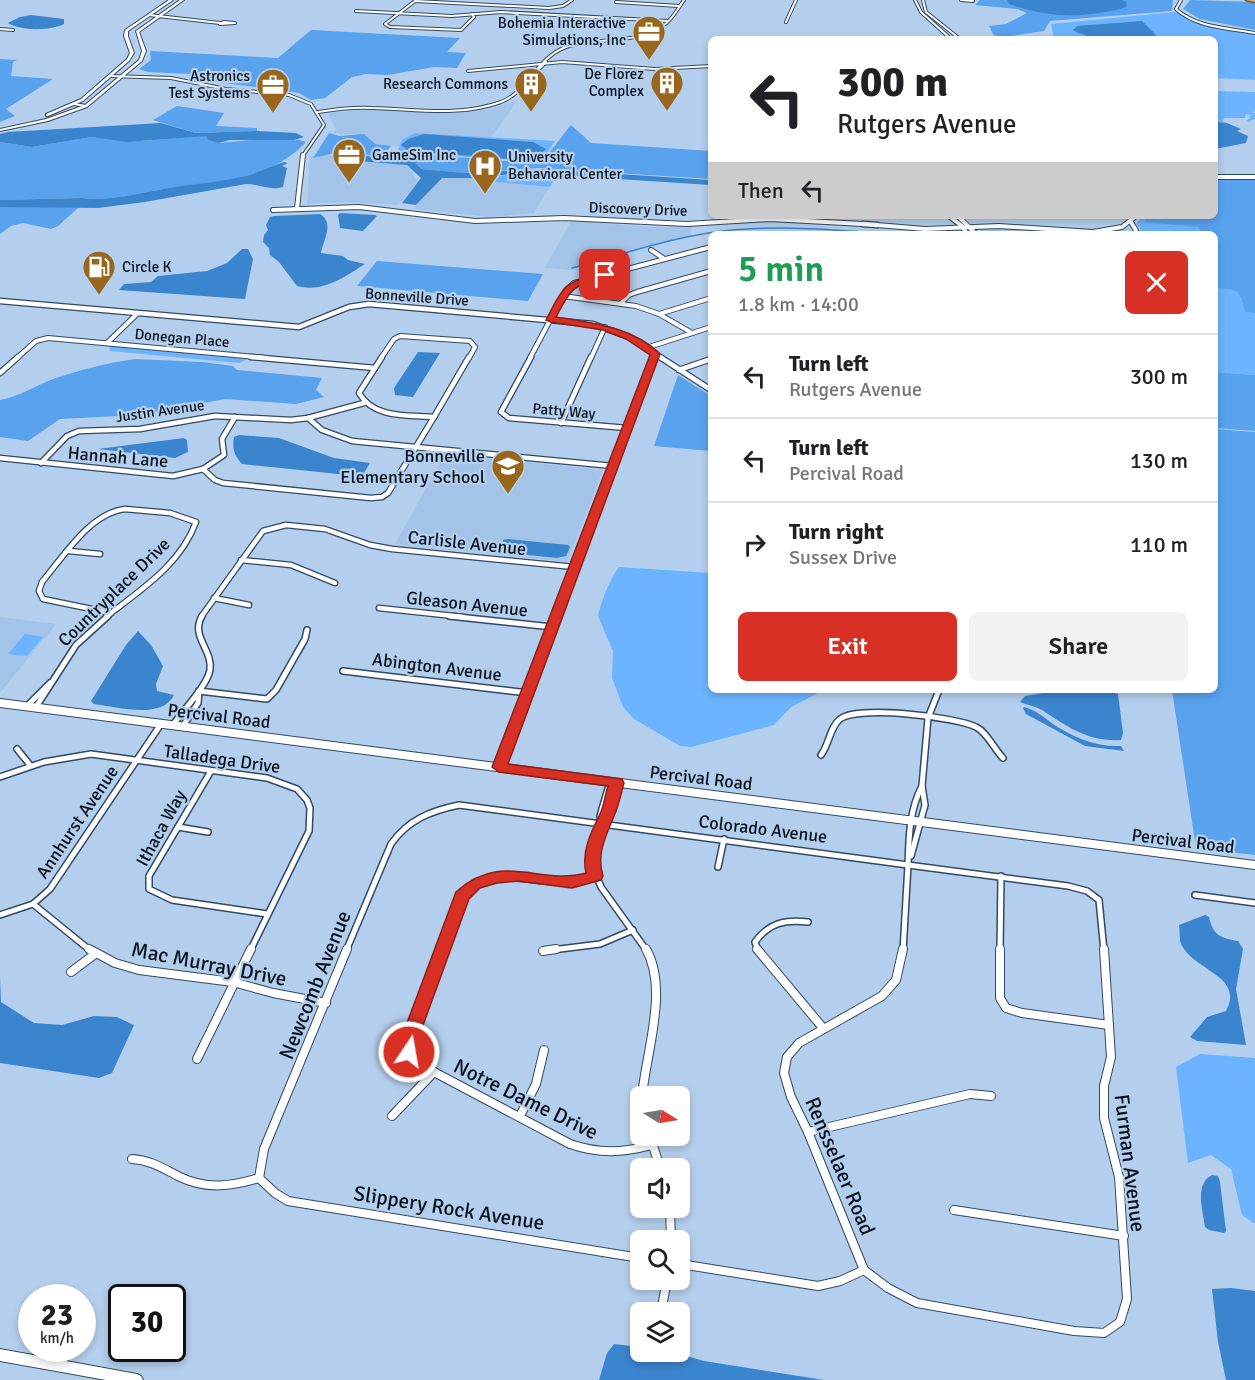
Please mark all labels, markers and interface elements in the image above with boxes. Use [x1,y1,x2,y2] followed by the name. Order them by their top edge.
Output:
[498,14,626,49] place label: Bohemia Interactive Simulations, Inc
[631,14,667,61] office icon: Bohemia Interactive Simulations, Inc
[837,57,948,108] text: 300 m
[738,60,816,138] icon: left
[584,65,644,100] place label: De Florez Complex
[649,65,685,112] building icon: De Florez Complex
[513,66,549,113] building icon: Research Commons
[169,67,250,102] place label: Astronics Test Systems
[255,67,291,114] office icon: Astronics Test Systems
[383,75,508,93] place label: Research Commons
[837,108,1017,141] text: Rutgers Avenue
[331,137,367,184] office icon: GameSim Inc
[372,146,456,164] place label: GameSim Inc
[467,148,503,195] hospital icon: University Behavioral Center
[508,148,623,183] place label: University Behavioral Center
[796,174,829,207] icon: left
[738,177,784,204] text: Then
[588,198,688,220] street label: Discovery Drive
[738,247,824,292] text: 5 min
[81,249,117,296] fuel station icon: Circle K
[579,249,630,300] pin
[1125,251,1188,314] button: close
[122,258,171,276] place label: Circle K
[588,258,621,291] icon: arrive
[364,284,470,310] street label: Bonneville Drive
[738,292,859,317] text: 1.8 km · 14:00
[134,325,230,351] street label: Donegan Place
[789,350,869,377] text: Turn left
[738,360,771,393] icon: left
[1130,363,1188,390] text: 300 m
[789,377,922,402] text: Rutgers Avenue
[115,396,205,426] street label: Justin Avenue
[532,399,596,423] street label: Patty Way
[789,434,869,461] text: Turn left
[67,442,169,472] street label: Hannah Lane
[738,444,771,477] icon: left
[340,445,485,488] place label: Bonneville Elementary School
[1130,447,1188,474] text: 130 m
[490,448,526,495] school or university icon: Bonneville Elementary School
[789,461,904,486] text: Percival Road
[789,518,884,545] text: Turn right
[407,526,527,560] street label: Carlisle Avenue
[738,528,771,561] icon: right
[1130,531,1188,558] text: 110 m
[53,533,175,651] street label: Countryplace Drive
[789,545,897,570] text: Sussex Drive
[405,587,529,621] street label: Gleason Avenue
[738,612,957,681] button: Exit
[969,612,1188,681] button: Share
[371,648,503,686] street label: Abington Avenue
[166,699,272,733] street label: Percival Road
[162,740,282,778] street label: Talladega Drive
[31,761,123,883] street label: Annhurst Avenue
[648,761,754,795] street label: Percival Road
[131,785,191,870] street label: Ithaca Way
[698,810,828,848] street label: Colorado Avenue
[1130,824,1236,858] street label: Percival Road
[273,907,357,1063] street label: Newcomb Avenue
[129,936,289,992] street label: Mac Murray Drive
[377,1020,441,1084] position arrow
[449,1053,603,1145] street label: Notre Dame Drive
[630,1086,690,1146] north arrow
[630,1086,690,1362] map controls
[799,1093,881,1239] street label: Rensselaer Road
[1109,1093,1151,1233] street label: Furman Avenue
[630,1158,690,1218] button: sound
[352,1180,546,1236] street label: Slippery Rock Avenue
[630,1230,690,1290] button: search
[108,1284,186,1362] speed limit sign: 30
[41,1297,73,1334] text: 23
[630,1302,690,1362] button: layers
[40,1329,74,1347] text: km/h

